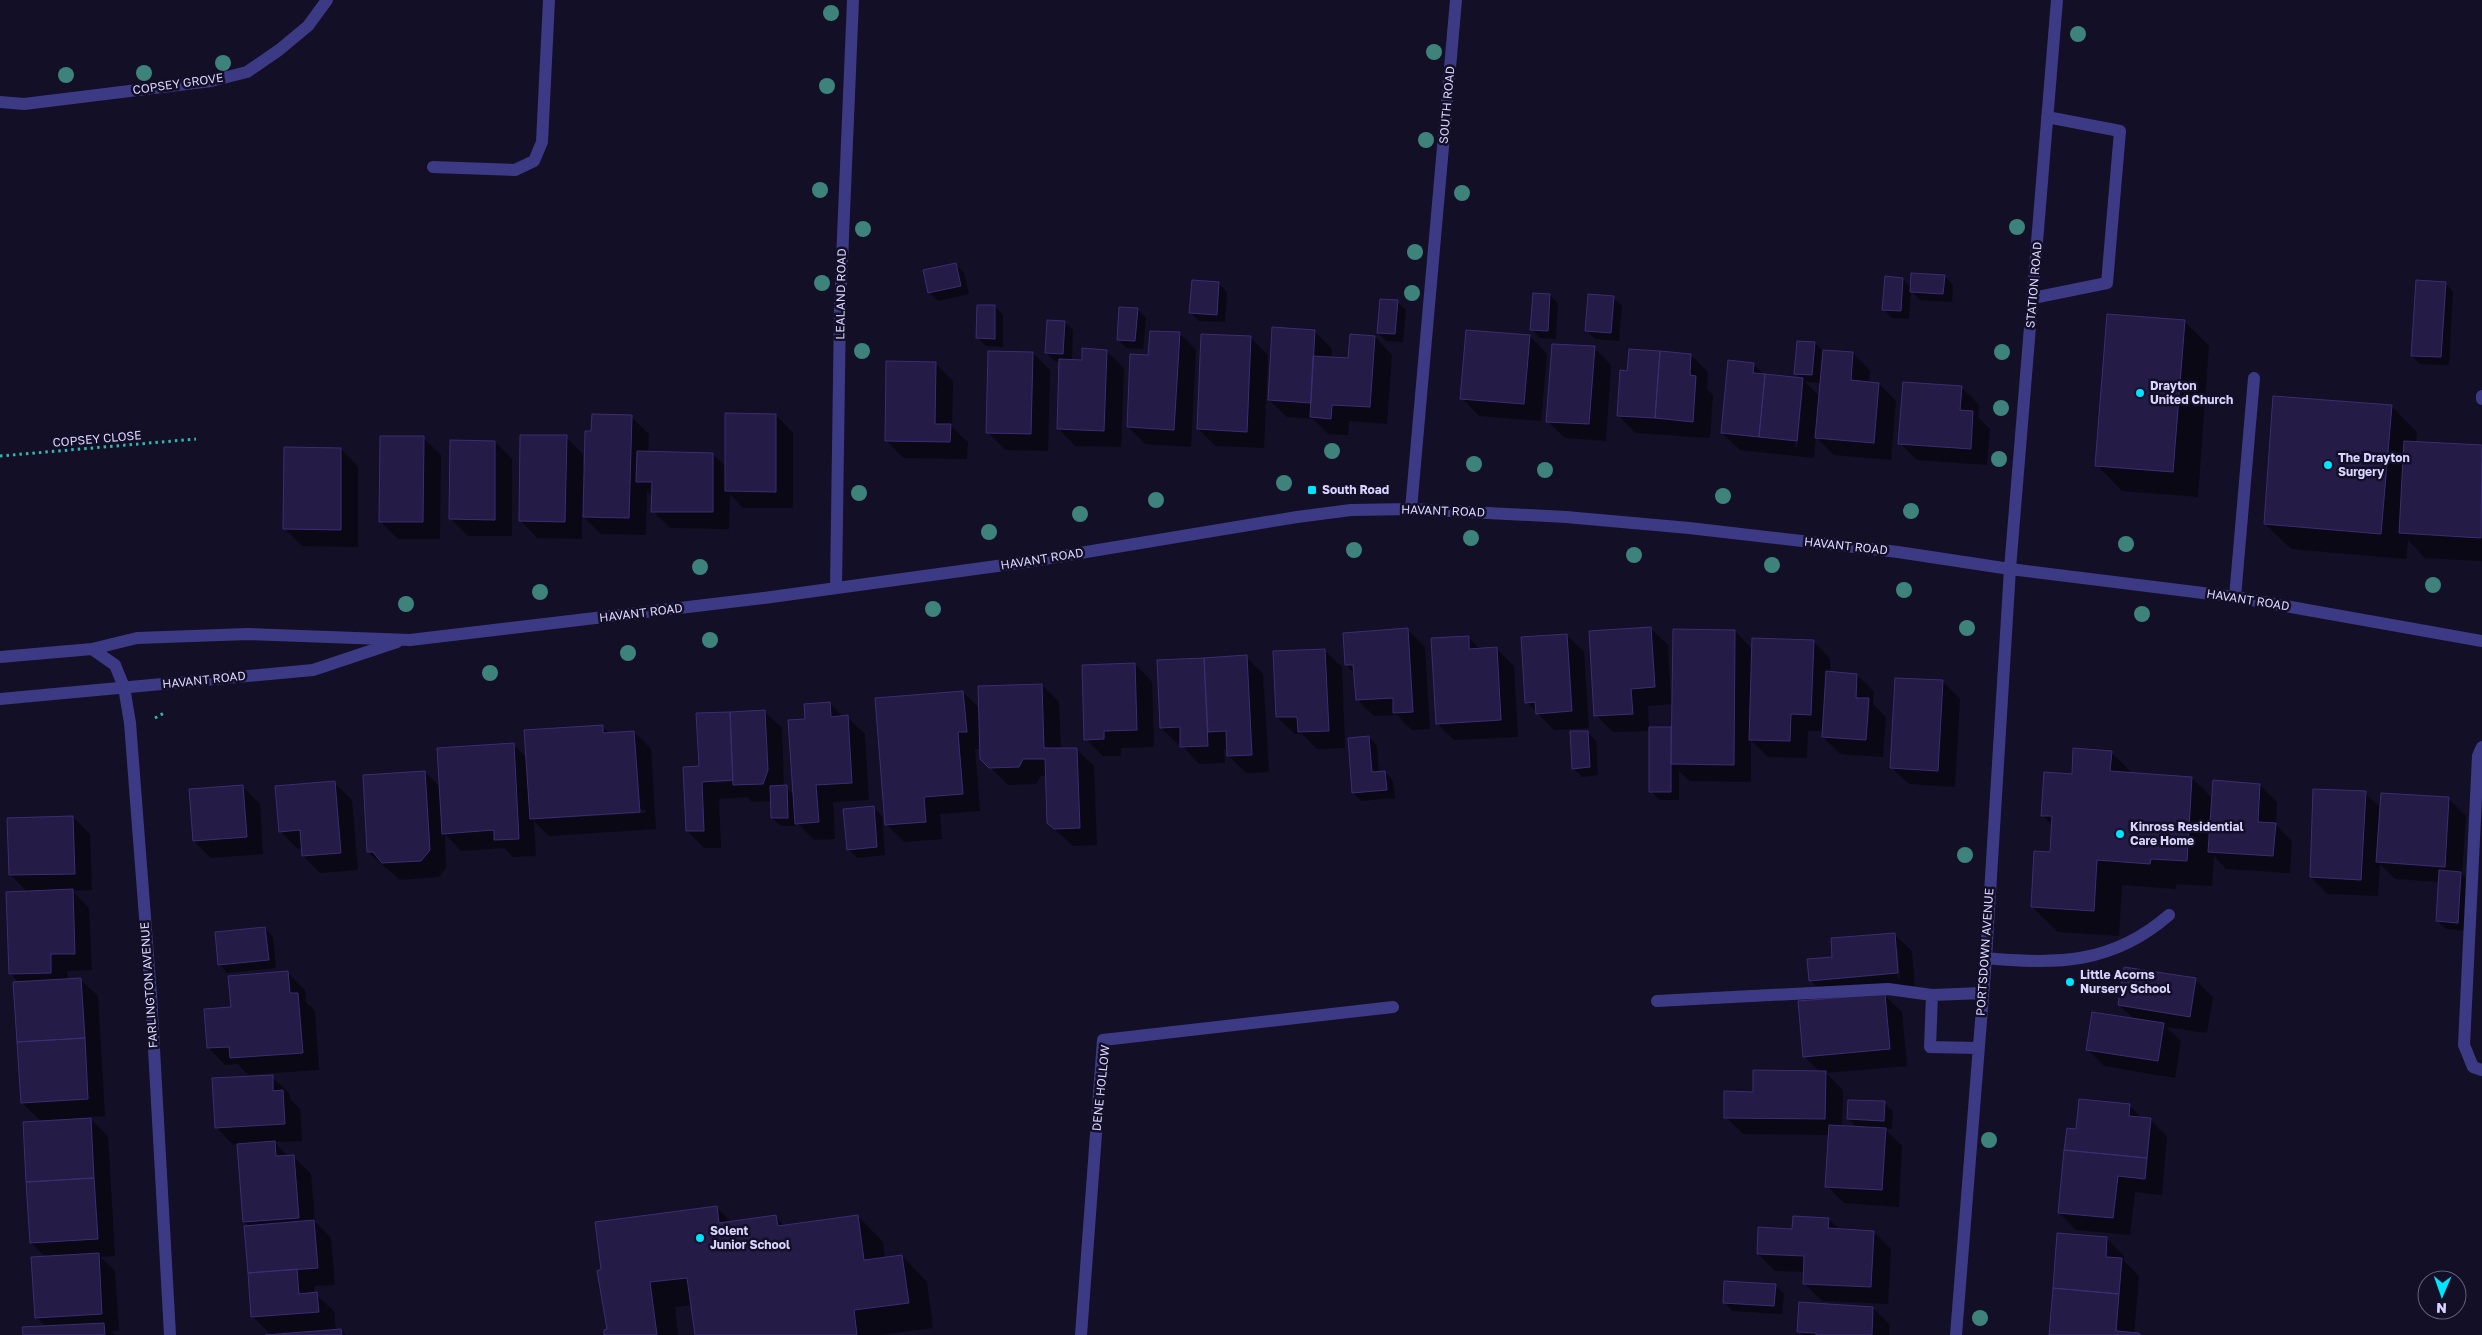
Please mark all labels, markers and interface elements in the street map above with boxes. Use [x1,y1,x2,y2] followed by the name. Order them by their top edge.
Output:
[1436,65,1457,145] street label: SOUTH ROAD
[132,70,224,97] street label: COPSEY GROVE
[2022,241,2045,329] street label: STATION ROAD
[832,248,849,340] street label: LEALAND ROAD
[2150,378,2233,407] place label: Drayton United Church
[2134,387,2146,399] marker: Drayton United Church
[52,427,142,450] street label: COPSEY CLOSE
[2338,450,2410,479] place label: The Drayton Surgery
[2322,459,2334,471] marker: The Drayton Surgery
[1322,482,1389,497] place label: South Road
[1306,484,1318,496] marker: South Road
[1401,502,1485,519] street label: HAVANT ROAD
[1804,534,1889,557] street label: HAVANT ROAD
[999,545,1085,572] street label: HAVANT ROAD
[2205,586,2291,613] street label: HAVANT ROAD
[598,600,683,625] street label: HAVANT ROAD
[161,668,246,691] street label: HAVANT ROAD
[2130,819,2243,848] place label: Kinross Residential Care Home
[2114,828,2126,840] marker: Kinross Residential Care Home
[1973,888,1996,1016] street label: PORTSDOWN AVENUE
[137,922,160,1049] street label: FARLINGTON AVENUE
[2080,967,2171,996] place label: Little Acorns Nursery School
[2064,976,2076,988] marker: Little Acorns Nursery School
[1089,1044,1113,1132] street label: DENE HOLLOW
[710,1223,790,1252] place label: Solent Junior School
[694,1232,706,1244] marker: Solent Junior School
[2417,1270,2467,1320] north arrow
[2436,1300,2447,1317] text: N

